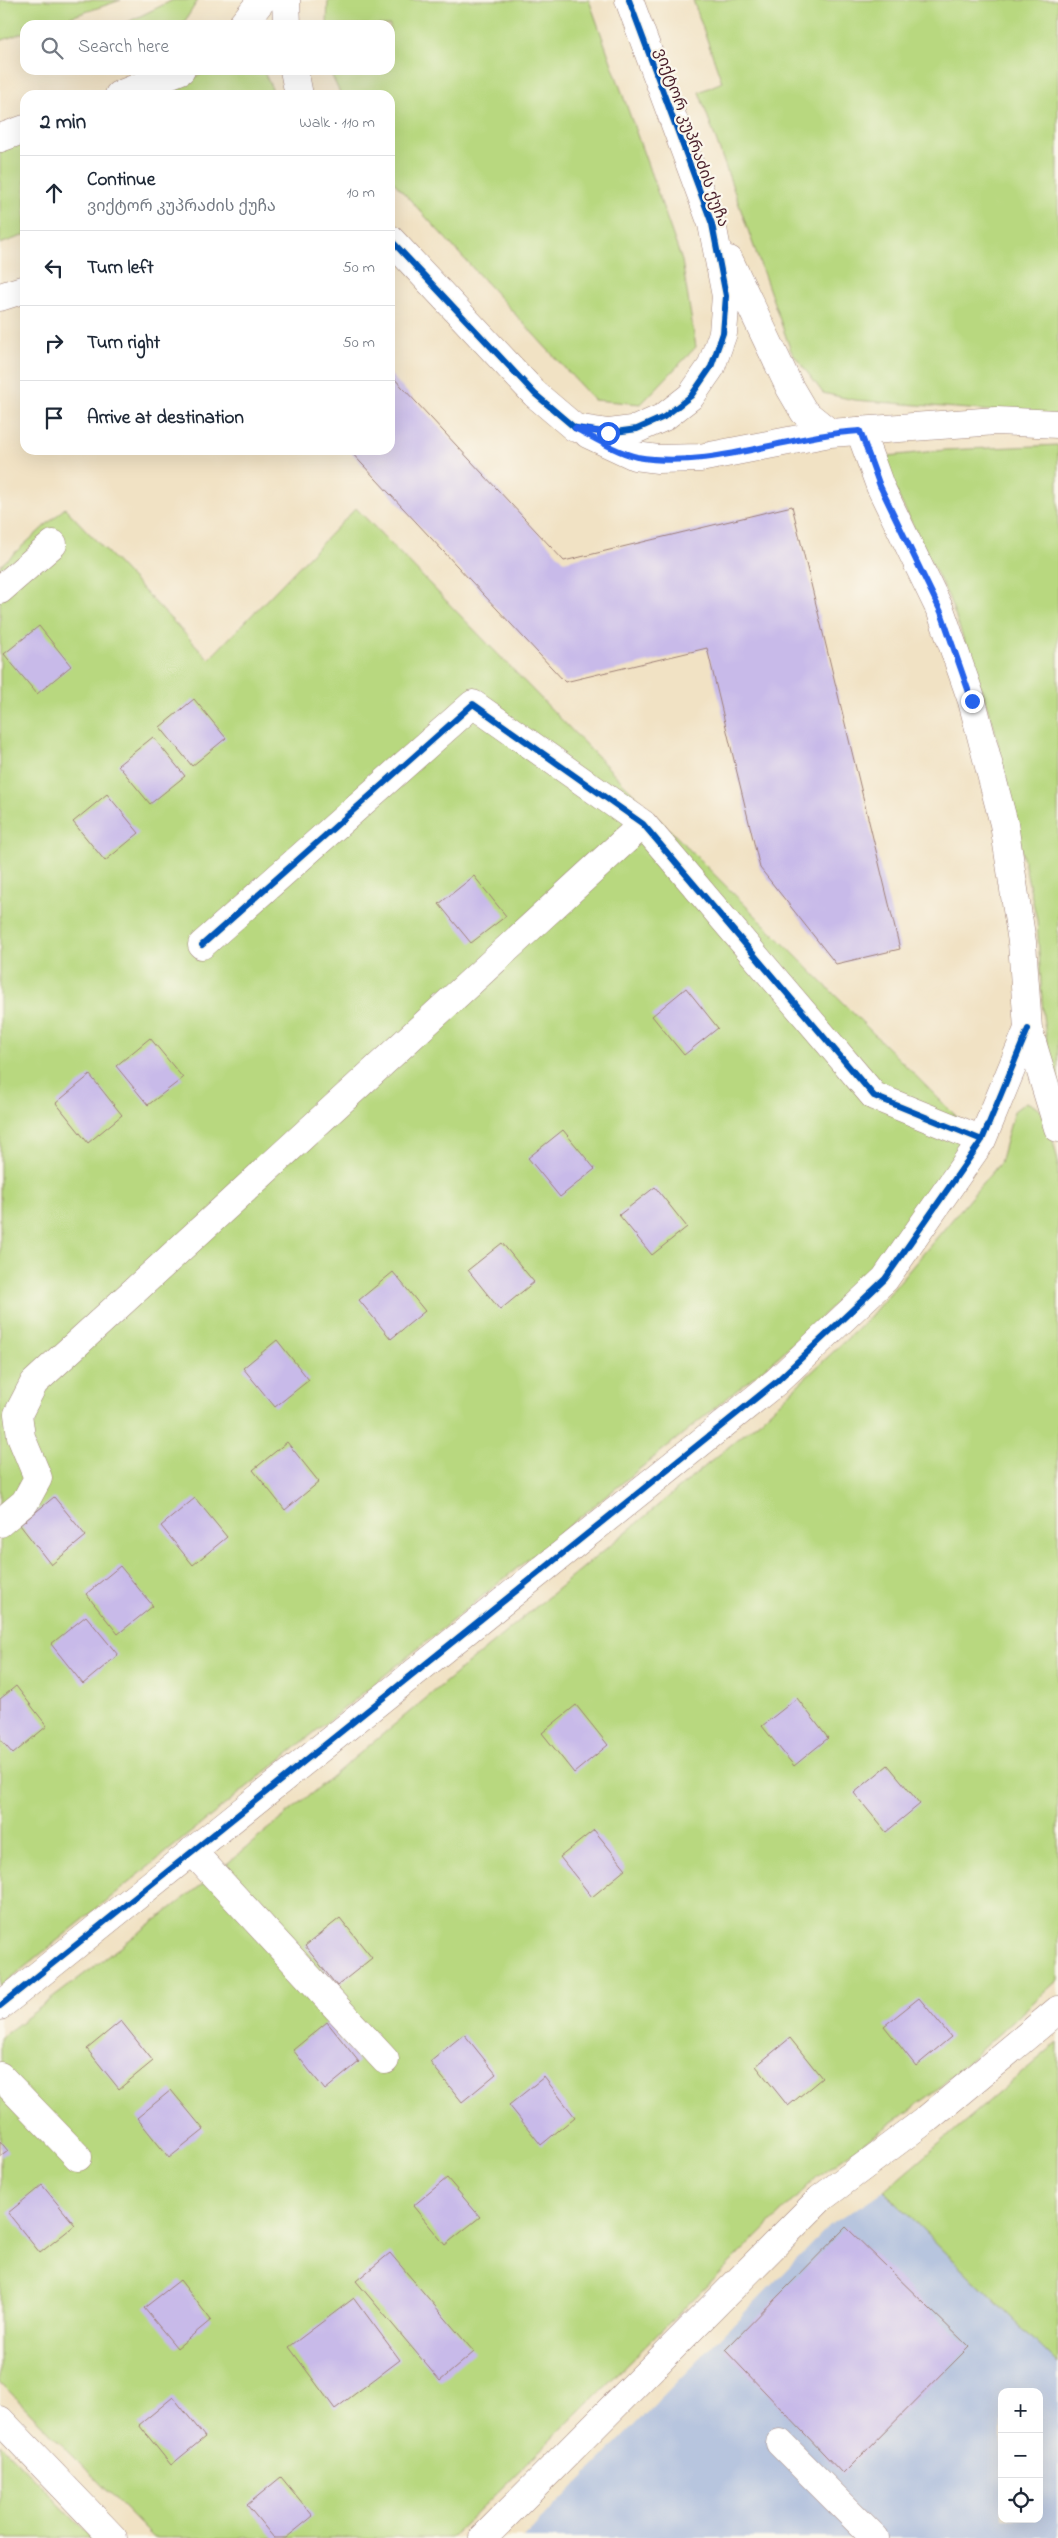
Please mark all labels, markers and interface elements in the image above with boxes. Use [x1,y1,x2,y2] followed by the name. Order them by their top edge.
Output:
[20,20,395,75] search box
[38,34,66,62] icon: search
[78,34,169,61] text: Search here
[648,45,735,231] street label: ვიქტორ კუპრაძის ქუჩა
[40,108,86,138] text: 2 min
[299,111,375,135] text: Walk · 110 m
[87,167,155,194] text: Continue
[40,179,68,207] icon: ahead
[347,181,375,205] text: 10 m
[87,195,276,219] text: ვიქტორ კუპრაძის ქუჩა
[40,254,68,282] icon: left
[87,255,154,282] text: Turn left
[343,256,375,280] text: 50 m
[40,329,68,357] icon: right
[87,330,160,357] text: Turn right
[343,331,375,355] text: 50 m
[40,404,68,432] icon: arrive
[87,405,244,432] text: Arrive at destination
[597,422,620,445] route start
[961,690,984,713] route end
[998,2388,1043,2523] map controls
[998,2388,1043,2433] button: +
[998,2433,1043,2478] button: −
[998,2478,1043,2523] button: locate

